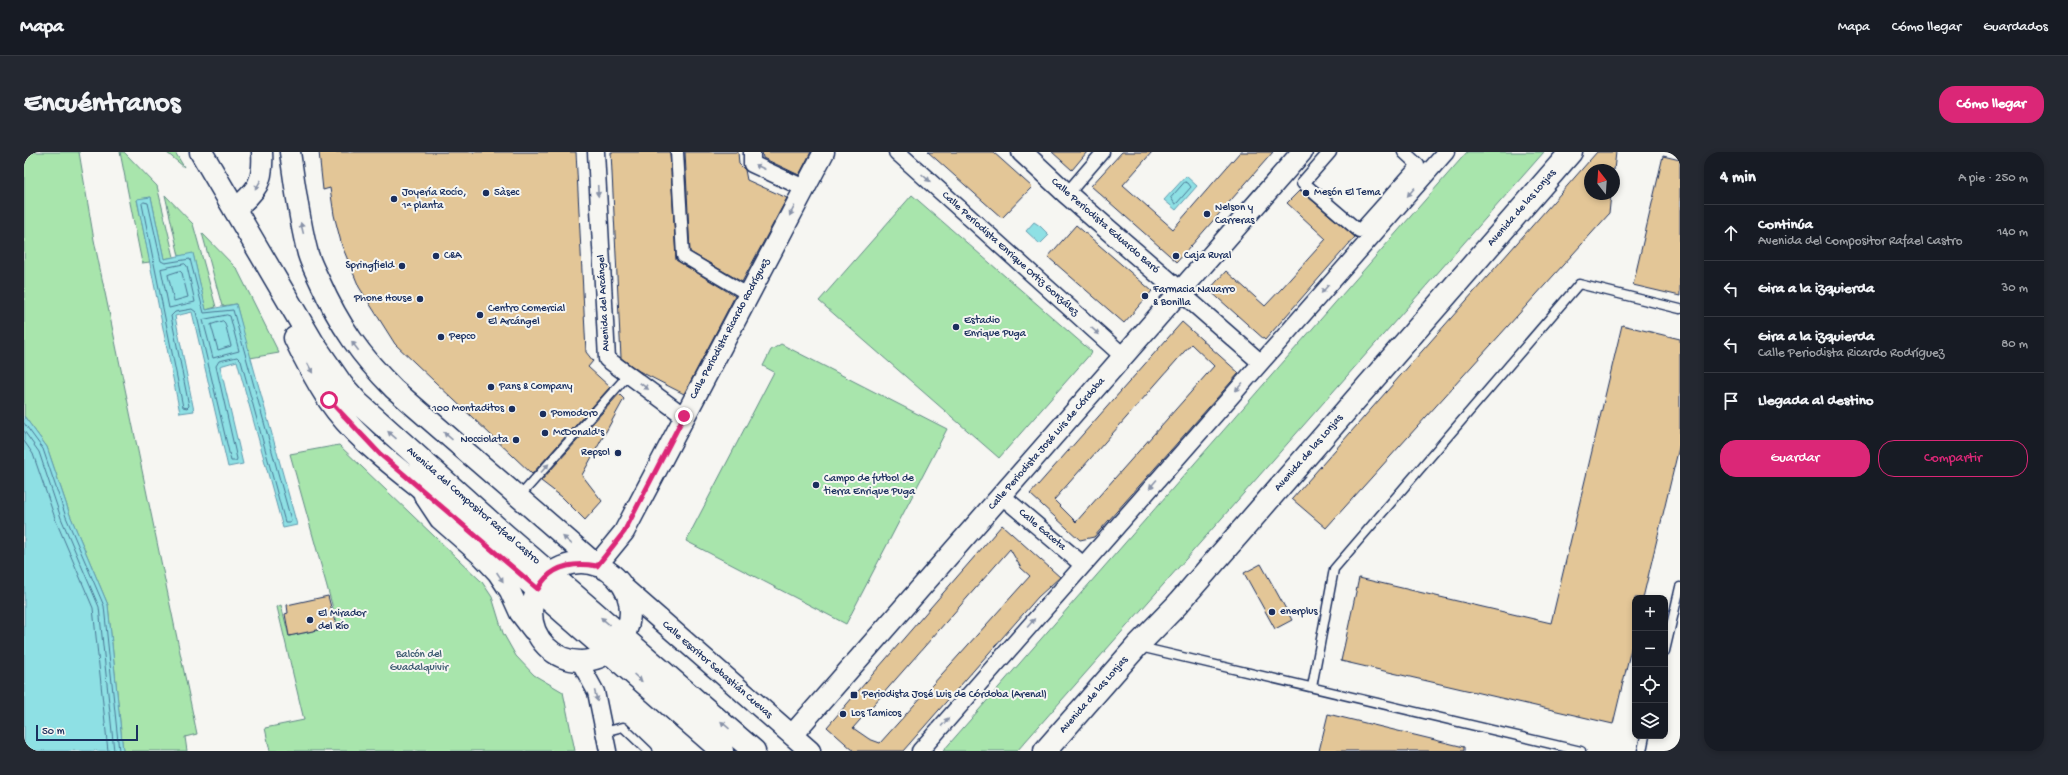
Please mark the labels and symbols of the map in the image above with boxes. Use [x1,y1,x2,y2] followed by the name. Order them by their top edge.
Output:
[754,164,766,170] one-way arrow
[1584,164,1620,200] north arrow
[1485,166,1559,249] street label: Avenida de las Lonjas
[921,173,931,183] one-way arrow
[1048,176,1162,276] street label: Calle Periodista Eduardo Baró
[254,179,261,191] one-way arrow
[594,185,601,197] one-way arrow
[1406,186,1415,197] one-way arrow
[401,187,466,212] place label: Joyería Rocío, 1ª planta
[494,187,521,199] place label: 5àsec
[1314,187,1382,199] place label: Mesón El Tema
[481,188,491,198] marker: 5àsec
[1301,188,1311,198] marker: Mesón El Tema
[939,189,1082,319] street label: Calle Periodista Enrique Ortiz González
[389,194,399,204] marker: Joyería Rocío, 1ª planta
[1215,202,1256,227] place label: Nelson y Carreras
[789,205,795,217] one-way arrow
[1202,209,1212,219] marker: Nelson y Carreras
[299,222,305,234] one-way arrow
[444,250,462,262] place label: C&A
[1184,250,1232,262] place label: Caja Rural
[431,251,441,261] marker: C&A
[1171,251,1181,261] marker: Caja Rural
[595,254,613,352] street label: Avenida del Arcángel
[688,256,773,401] street label: Calle Periodista Ricardo Rodríguez
[345,259,396,272] place label: Springfield
[397,261,407,271] marker: Springfield
[1152,284,1235,309] place label: Farmacia Navarro & Bonilla
[1320,284,1329,294] one-way arrow
[1140,291,1150,301] marker: Farmacia Navarro & Bonilla
[353,293,412,305] place label: Phone House
[415,294,425,304] marker: Phone House
[488,303,566,328] place label: Centro Comercial El Arcángel
[475,310,485,320] marker: Centro Comercial El Arcángel
[964,315,1027,340] place label: Estadio Enrique Puga
[951,322,961,332] marker: Estadio Enrique Puga
[1090,326,1100,335] one-way arrow
[448,331,476,343] place label: Pepco
[436,332,446,342] marker: Pepco
[351,340,359,351] one-way arrow
[307,362,314,374] one-way arrow
[986,375,1108,513] street label: Calle Periodista José Luis de Córdoba
[498,381,573,393] place label: Pans & Company
[1234,381,1243,392] one-way arrow
[486,382,496,392] marker: Pans & Company
[638,382,649,390] one-way arrow
[320,391,338,409] route start
[431,403,505,415] place label: 100 Montaditos
[507,404,517,414] marker: 100 Montaditos
[675,407,693,425] route end
[550,408,598,420] place label: Pomodoro
[538,409,548,419] marker: Pomodoro
[1272,411,1346,494] street label: Avenida de las Lonjas
[553,427,605,439] place label: McDonald's
[540,428,550,438] marker: McDonald's
[386,430,397,439] one-way arrow
[443,431,454,440] one-way arrow
[460,434,509,446] place label: Nocciolata
[511,435,521,445] marker: Nocciolata
[404,444,543,567] street label: Avenida del Compositor Rafael Castro
[581,447,611,459] place label: Repsol
[613,448,623,458] marker: Repsol
[541,463,550,473] one-way arrow
[823,472,916,498] place label: Campo de futbol de tierra Enrique Puga
[1148,479,1157,489] one-way arrow
[811,480,821,490] marker: Campo de futbol de tierra Enrique Puga
[1016,507,1069,554] street label: Calle Gaceta
[562,535,573,544] one-way arrow
[496,572,504,582] one-way arrow
[1280,606,1318,618] place label: enerplus
[1267,607,1277,617] marker: enerplus
[318,608,367,633] place label: El Mirador del Río
[305,615,315,625] marker: El Mirador del Río
[600,617,611,626] one-way arrow
[1026,618,1035,629] one-way arrow
[659,619,775,722] street label: Calle Escritor Sebastián Cuevas
[390,649,449,674] park label: Balcón del Guadalquivir
[1057,653,1131,736] street label: Avenida de las Lonjas
[633,673,643,682] one-way arrow
[861,689,1047,701] place label: Periodista José Luis de Córdoba (Arenal)
[593,690,599,702] one-way arrow
[849,690,859,700] marker: Periodista José Luis de Córdoba (Arenal)
[851,708,902,720] place label: Los Tamicos
[838,709,848,719] marker: Los Tamicos
[941,716,950,727] one-way arrow
[719,721,730,730] one-way arrow
[36,723,138,742] scale bar

